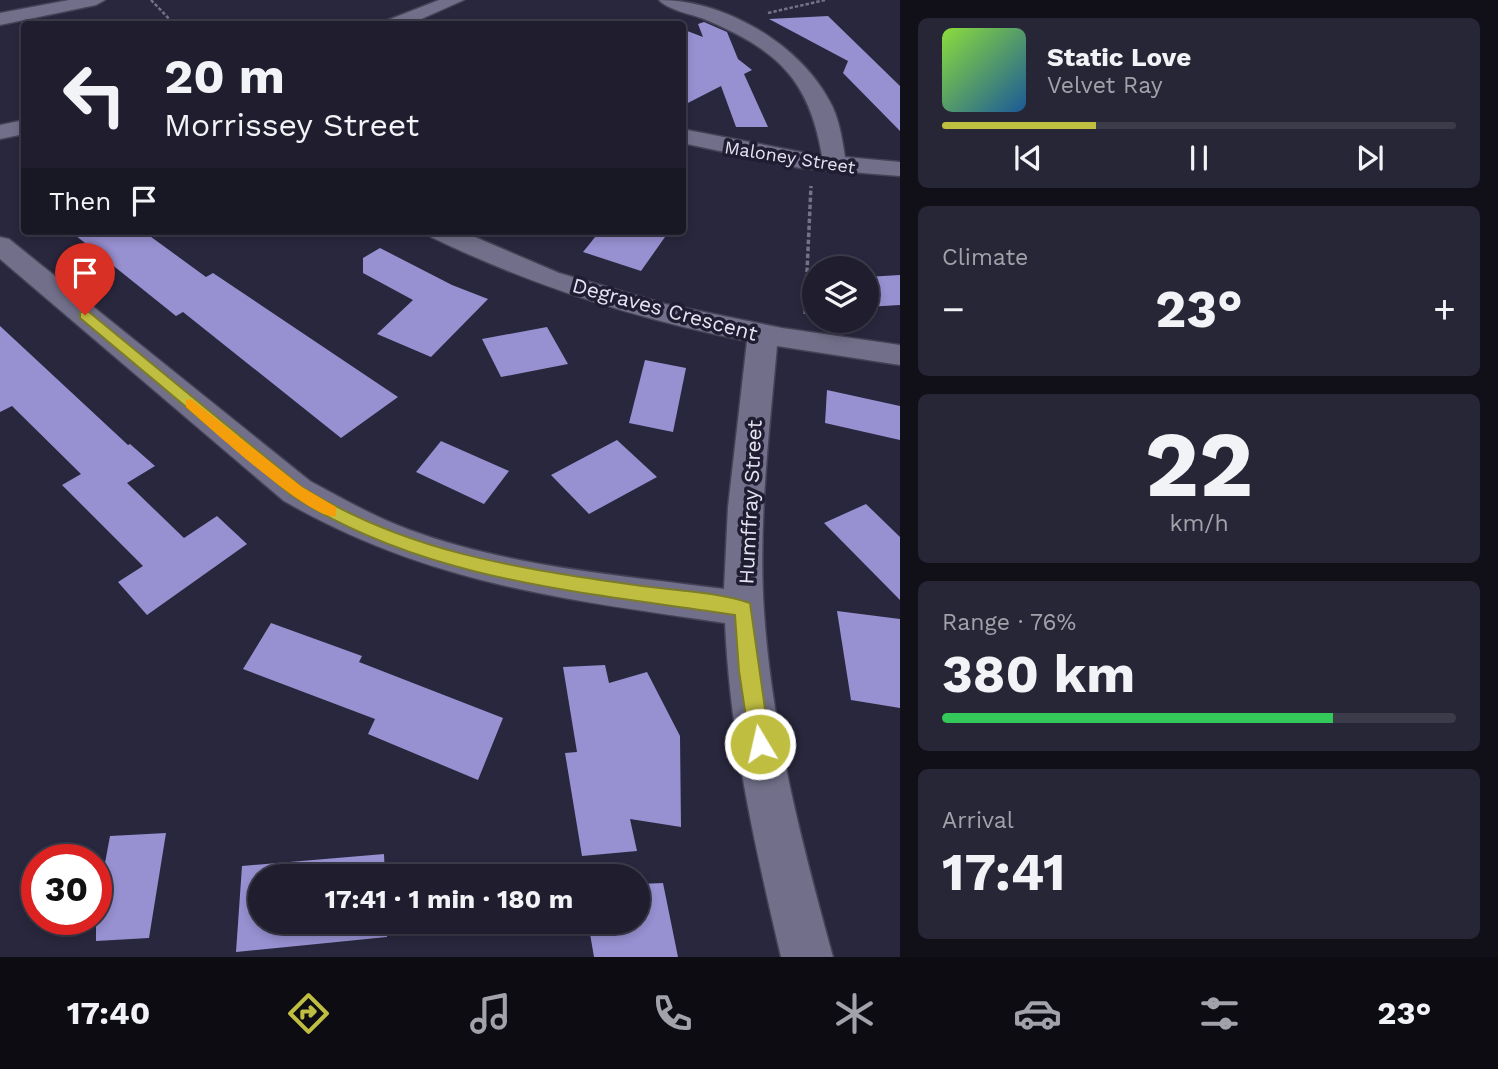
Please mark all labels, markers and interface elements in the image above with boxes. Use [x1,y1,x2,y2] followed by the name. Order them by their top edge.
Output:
[1047,42,1191,72] text: Static Love
[164,47,285,105] text: 20 m
[49,49,140,140] icon: left
[1047,72,1163,99] text: Velvet Ray
[164,106,419,144] text: Morrissey Street
[723,136,857,178] street label: Maloney Street
[1009,139,1047,177] icon: previous
[1180,139,1218,177] icon: pause
[1351,139,1389,177] icon: next
[125,182,163,220] icon: arrive
[49,186,111,216] text: Then
[55,243,115,315] pin
[942,244,1028,271] text: Climate
[66,254,104,292] icon: arrive
[802,256,879,333] map controls
[802,256,879,333] button: layers
[570,272,761,346] street label: Degraves Crescent
[1155,279,1243,340] text: 23°
[942,287,965,331] text: −
[1433,287,1456,331] text: +
[1145,411,1253,518] text: 22
[733,419,767,585] street label: Humffray Street
[1169,510,1229,537] text: km/h
[942,609,1076,636] text: Range · 76%
[942,644,1135,705] text: 380 km
[723,707,797,781] position arrow
[942,807,1014,834] text: Arrival
[942,842,1066,903] text: 17:41
[21,844,112,935] speed limit sign: 30
[325,884,573,914] text: 17:41 · 1 min · 180 m
[284,989,333,1038] icon: directions
[466,989,515,1038] icon: music
[648,989,697,1038] icon: phone
[830,989,879,1038] icon: climate
[1013,989,1062,1038] icon: car
[1195,989,1244,1038] icon: filters
[67,994,150,1032] text: 17:40
[1377,994,1431,1032] text: 23°

